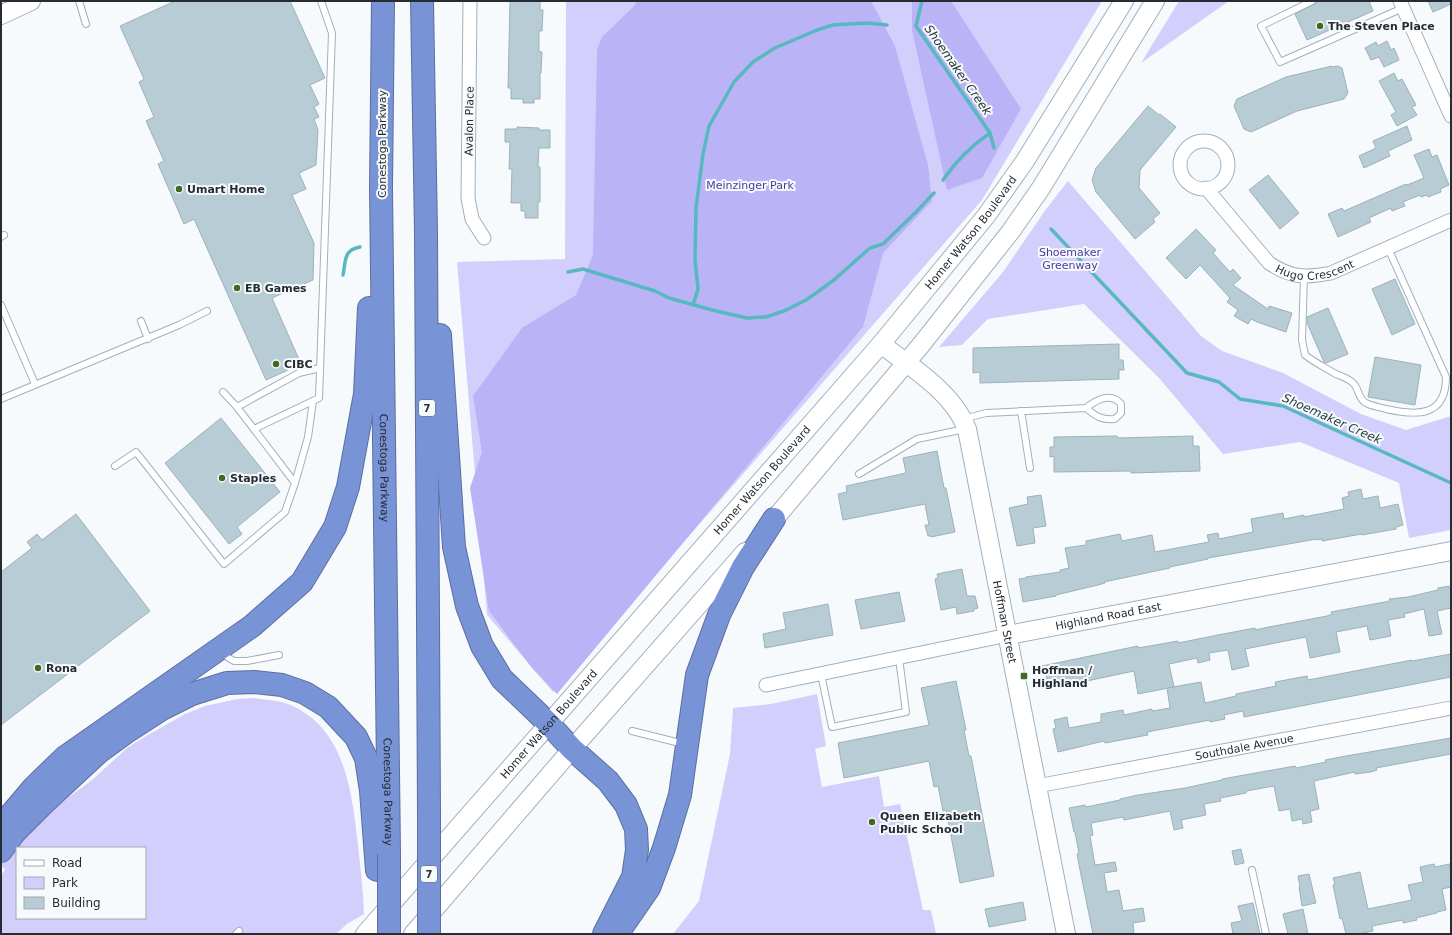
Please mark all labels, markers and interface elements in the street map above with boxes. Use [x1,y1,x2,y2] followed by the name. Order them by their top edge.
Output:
[1328,20,1435,33] place label: The Steven Place
[1315,21,1325,31] marker: The Steven Place
[922,22,995,119] water label: Shoemaker Creek
[462,86,477,156] street label: Avalon Place
[376,89,389,198] street label: Conestoga Parkway
[923,173,1019,292] street label: Homer Watson Boulevard
[706,179,794,192] park label: Meinzinger Park
[187,183,265,196] place label: Umart Home
[174,184,184,194] marker: Umart Home
[1039,246,1102,272] park label: Shoemaker Greenway
[1273,257,1357,283] street label: Hugo Crescent
[245,282,307,295] place label: EB Games
[232,283,242,293] marker: EB Games
[284,358,313,371] place label: CIBC
[271,359,281,369] marker: CIBC
[1280,391,1385,448] water label: Shoemaker Creek
[419,400,435,416] road number: 7
[377,414,391,523] street label: Conestoga Parkway
[711,423,813,538] street label: Homer Watson Boulevard
[230,472,277,485] place label: Staples
[217,473,227,483] marker: Staples
[990,579,1019,665] street label: Hoffman Street
[1054,600,1163,633] street label: Highland Road East
[46,662,77,675] place label: Rona
[33,663,43,673] marker: Rona
[1032,664,1093,690] place label: Hoffman / Highland
[498,667,600,781] street label: Homer Watson Boulevard
[1019,671,1029,681] marker: Hoffman / Highland
[1194,732,1295,763] street label: Southdale Avenue
[381,738,395,847] street label: Conestoga Parkway
[880,810,981,836] place label: Queen Elizabeth Public School
[867,817,877,827] marker: Queen Elizabeth Public School
[16,847,146,919] legend
[52,856,82,870] text: Road
[421,866,437,882] road number: 7
[52,876,78,890] text: Park
[52,896,101,910] text: Building

